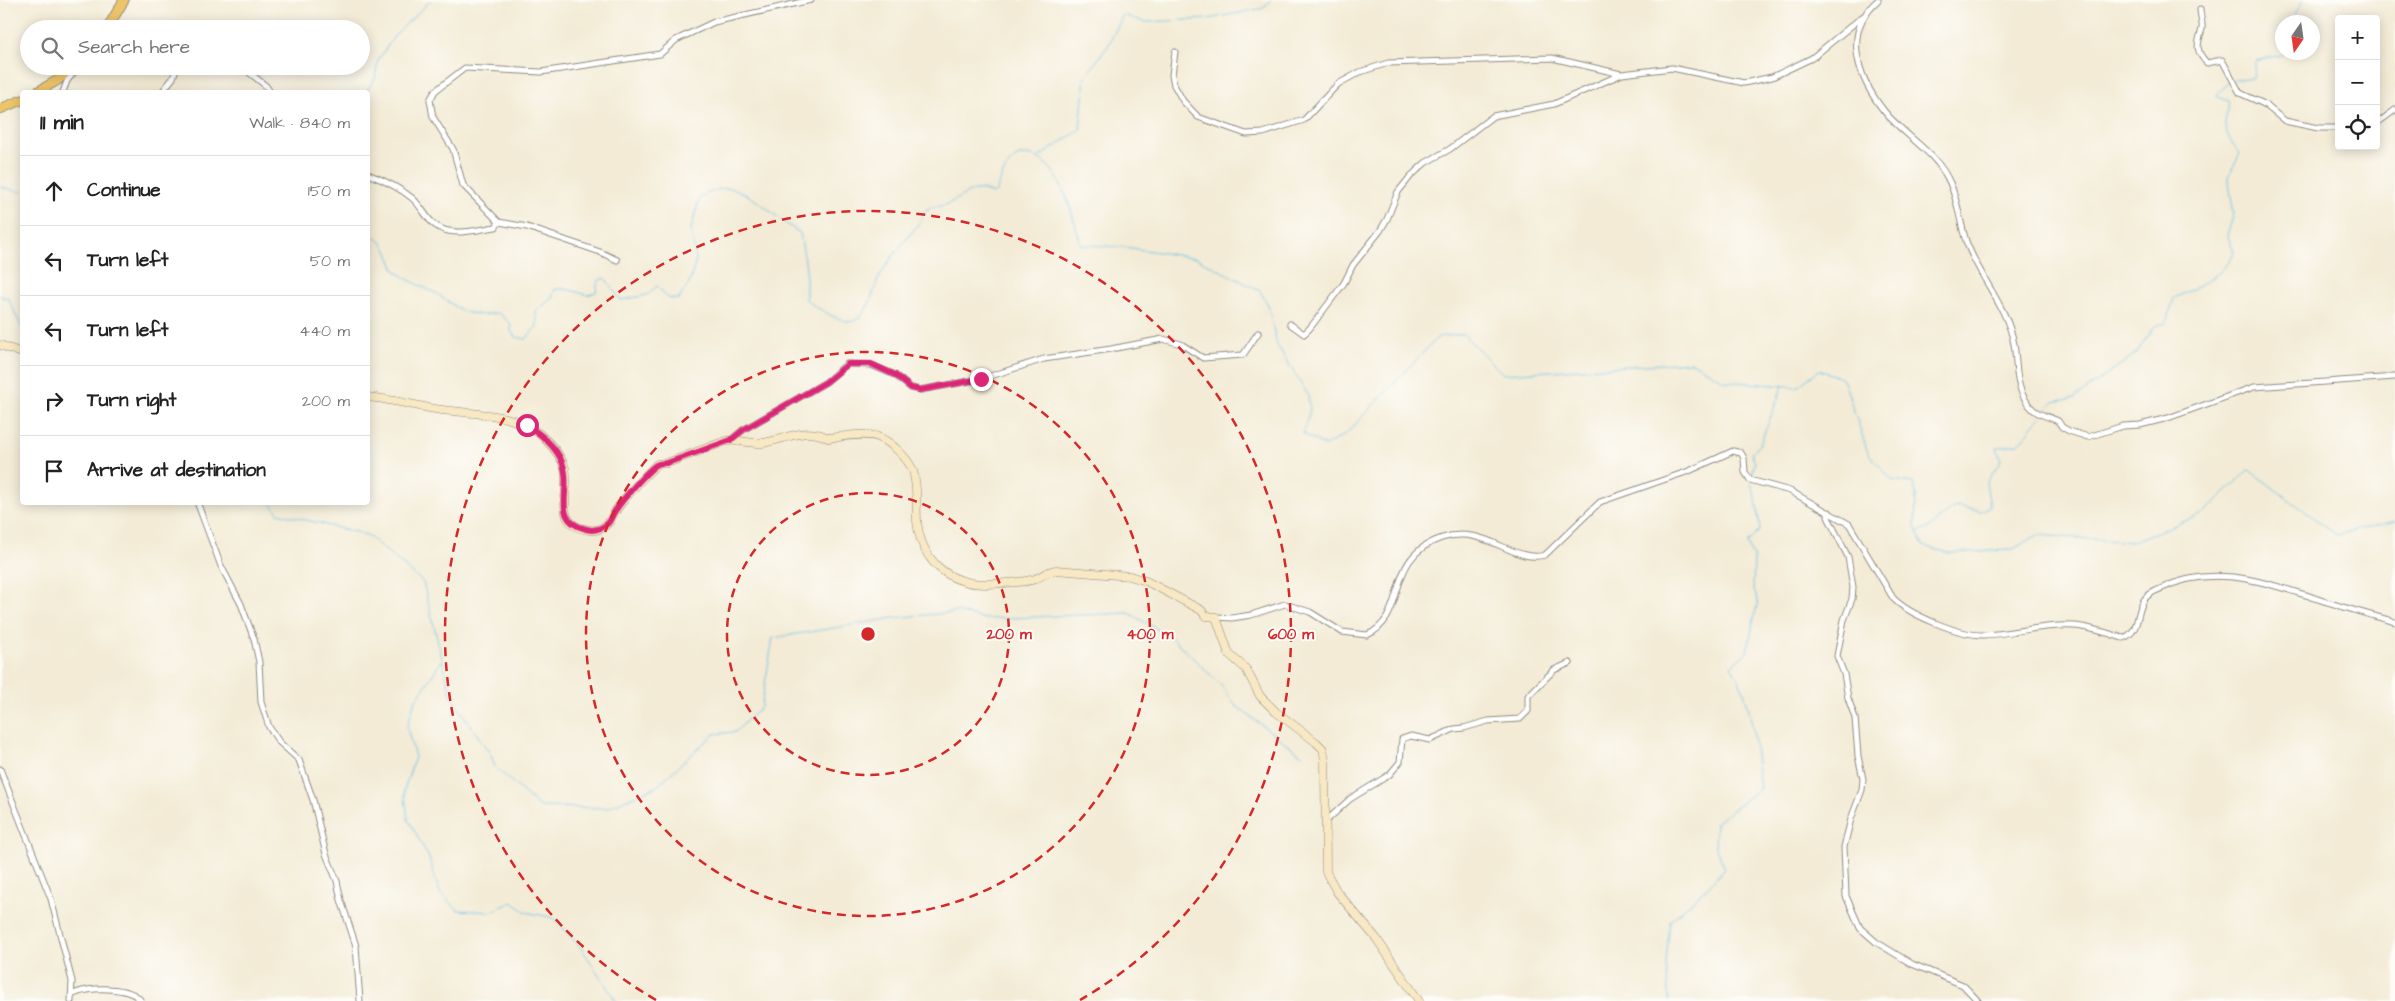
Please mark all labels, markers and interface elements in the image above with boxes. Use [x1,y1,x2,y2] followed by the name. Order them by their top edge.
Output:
[2275,15,2320,60] north arrow
[2335,15,2380,150] map controls
[2335,15,2380,60] button: +
[20,20,370,75] search box
[38,34,66,62] icon: search
[78,34,190,61] text: Search here
[2335,60,2380,105] button: −
[2335,105,2380,150] button: locate
[40,108,84,137] text: 11 min
[249,112,350,134] text: Walk · 840 m
[40,177,68,205] icon: ahead
[87,177,161,204] text: Continue
[308,180,350,202] text: 150 m
[40,247,68,275] icon: left
[87,247,168,274] text: Turn left
[310,250,350,272] text: 50 m
[40,317,68,345] icon: left
[87,317,168,344] text: Turn left
[299,320,350,342] text: 440 m
[970,368,993,391] route end
[40,387,68,415] icon: right
[87,387,176,414] text: Turn right
[302,390,350,412] text: 200 m
[516,414,539,437] route start
[40,457,68,485] icon: arrive
[87,457,266,484] text: Arrive at destination
[985,624,1032,645] text: 200 m
[1127,624,1174,645] text: 400 m
[1268,624,1314,645] text: 600 m
[859,625,877,643] centre of rings

